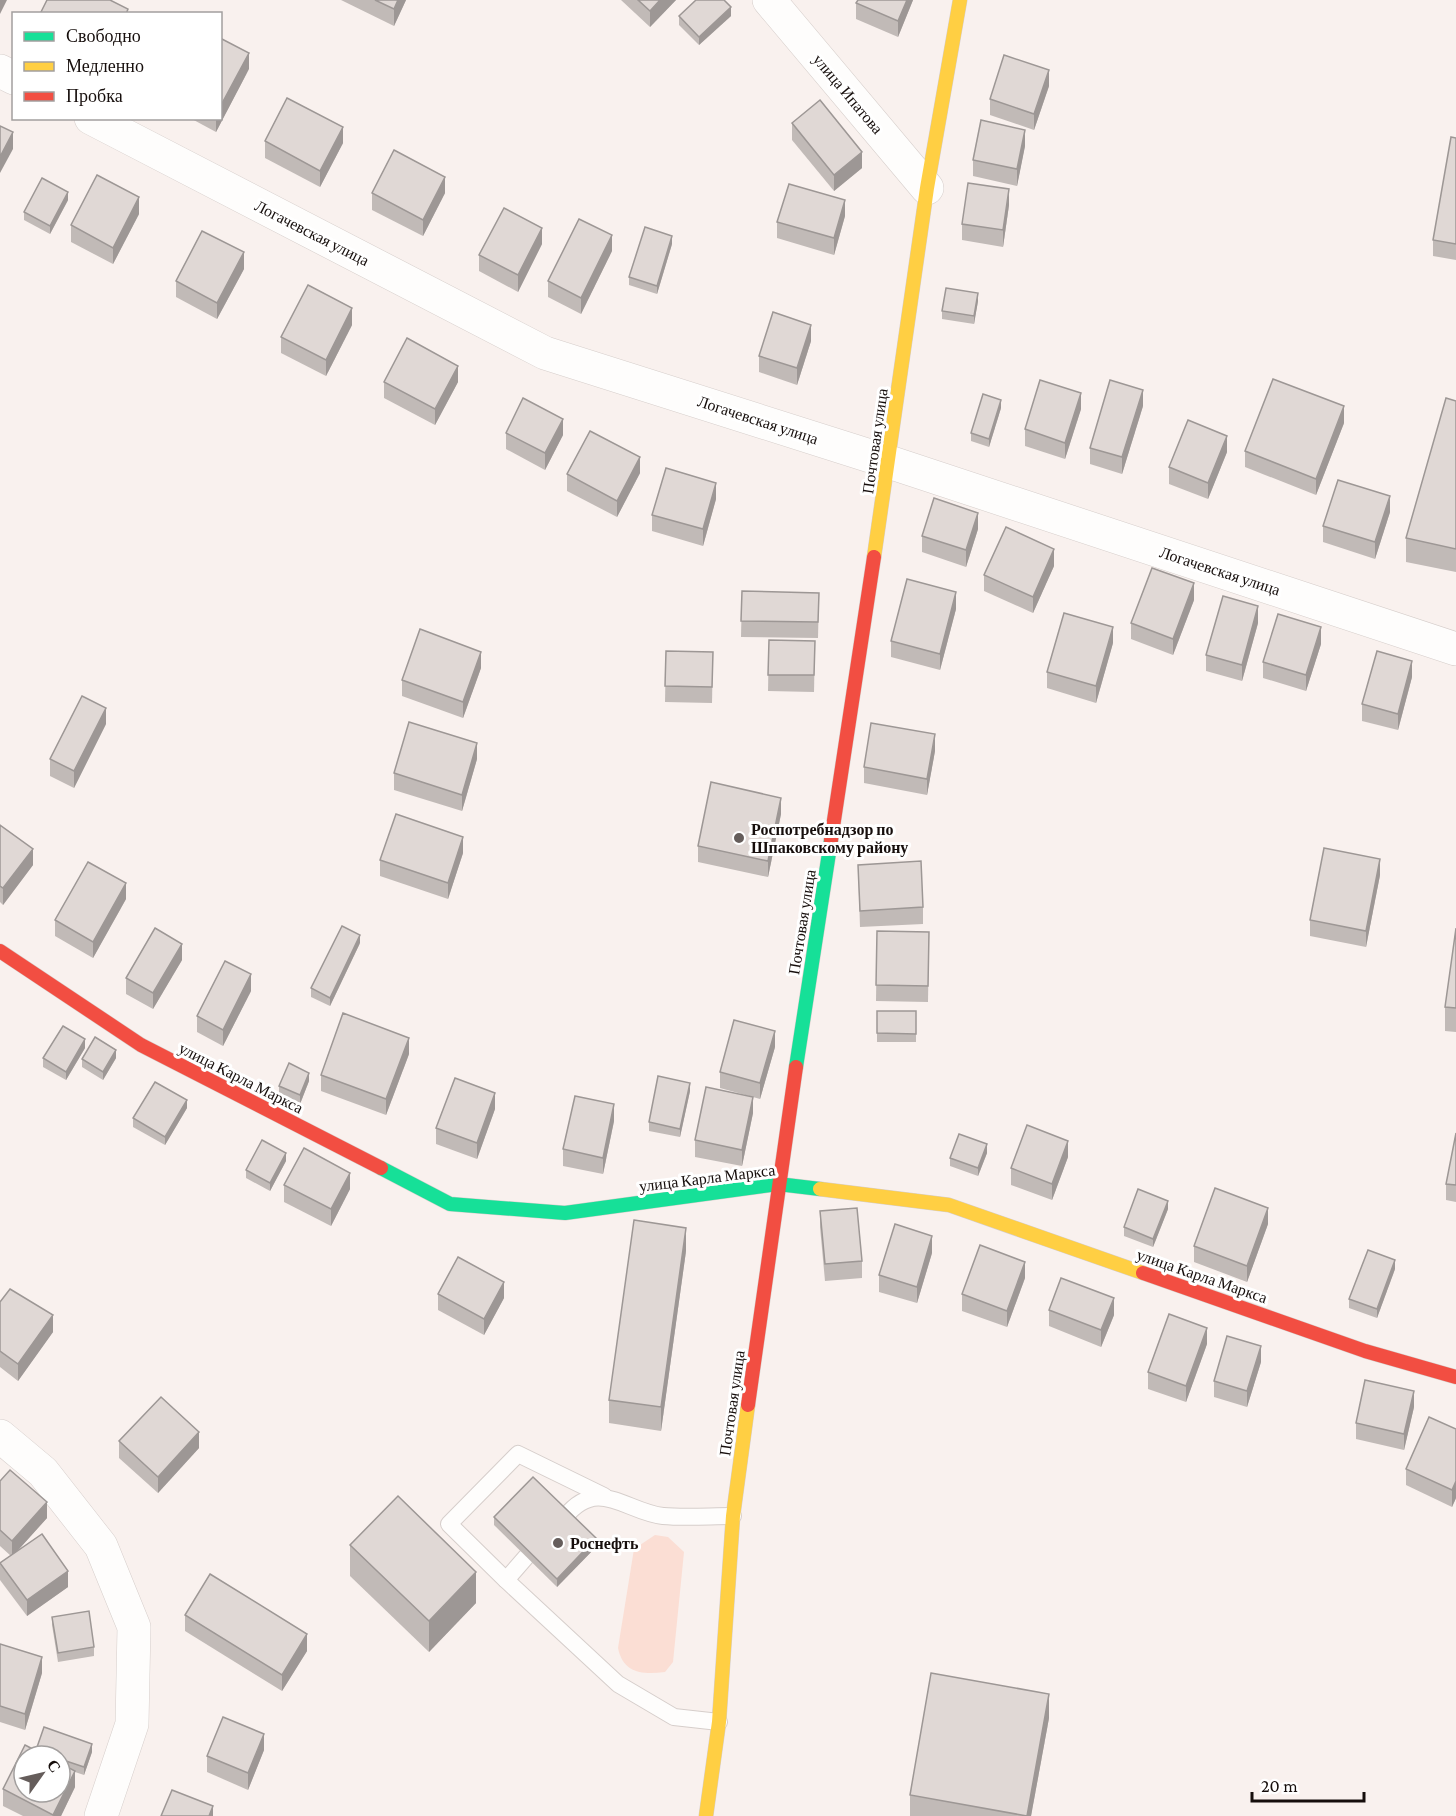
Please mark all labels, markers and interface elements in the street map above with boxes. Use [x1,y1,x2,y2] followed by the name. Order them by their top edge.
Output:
[12,12,222,120] legend
[66,26,141,46] text: Свободно
[809,51,886,138] street label: улица Ипатова
[66,56,144,76] text: Медленно
[66,86,123,106] text: Пробка
[252,197,372,270] street label: Логачевская улица
[859,387,892,495] street label: Почтовая улица
[695,392,820,448] street label: Логачевская улица
[1157,543,1282,599] street label: Логачевская улица
[751,821,908,857] place label: Роспотребнадзор по Шпаковскому району
[732,831,746,845] marker: Роспотребнадзор по Шпаковскому району
[785,868,820,976] street label: Почтовая улица
[176,1039,306,1118] street label: улица Карла Маркса
[638,1161,776,1196] street label: улица Карла Маркса
[1134,1246,1270,1307] street label: улица Карла Маркса
[716,1349,749,1457] street label: Почтовая улица
[570,1535,639,1553] place label: Роснефть
[551,1536,565,1550] marker: Роснефть
[12,1744,72,1804] north arrow
[44,1756,64,1775] text: С
[1252,1765,1364,1803] scale bar
[1261,1776,1298,1796] text: 20 m

